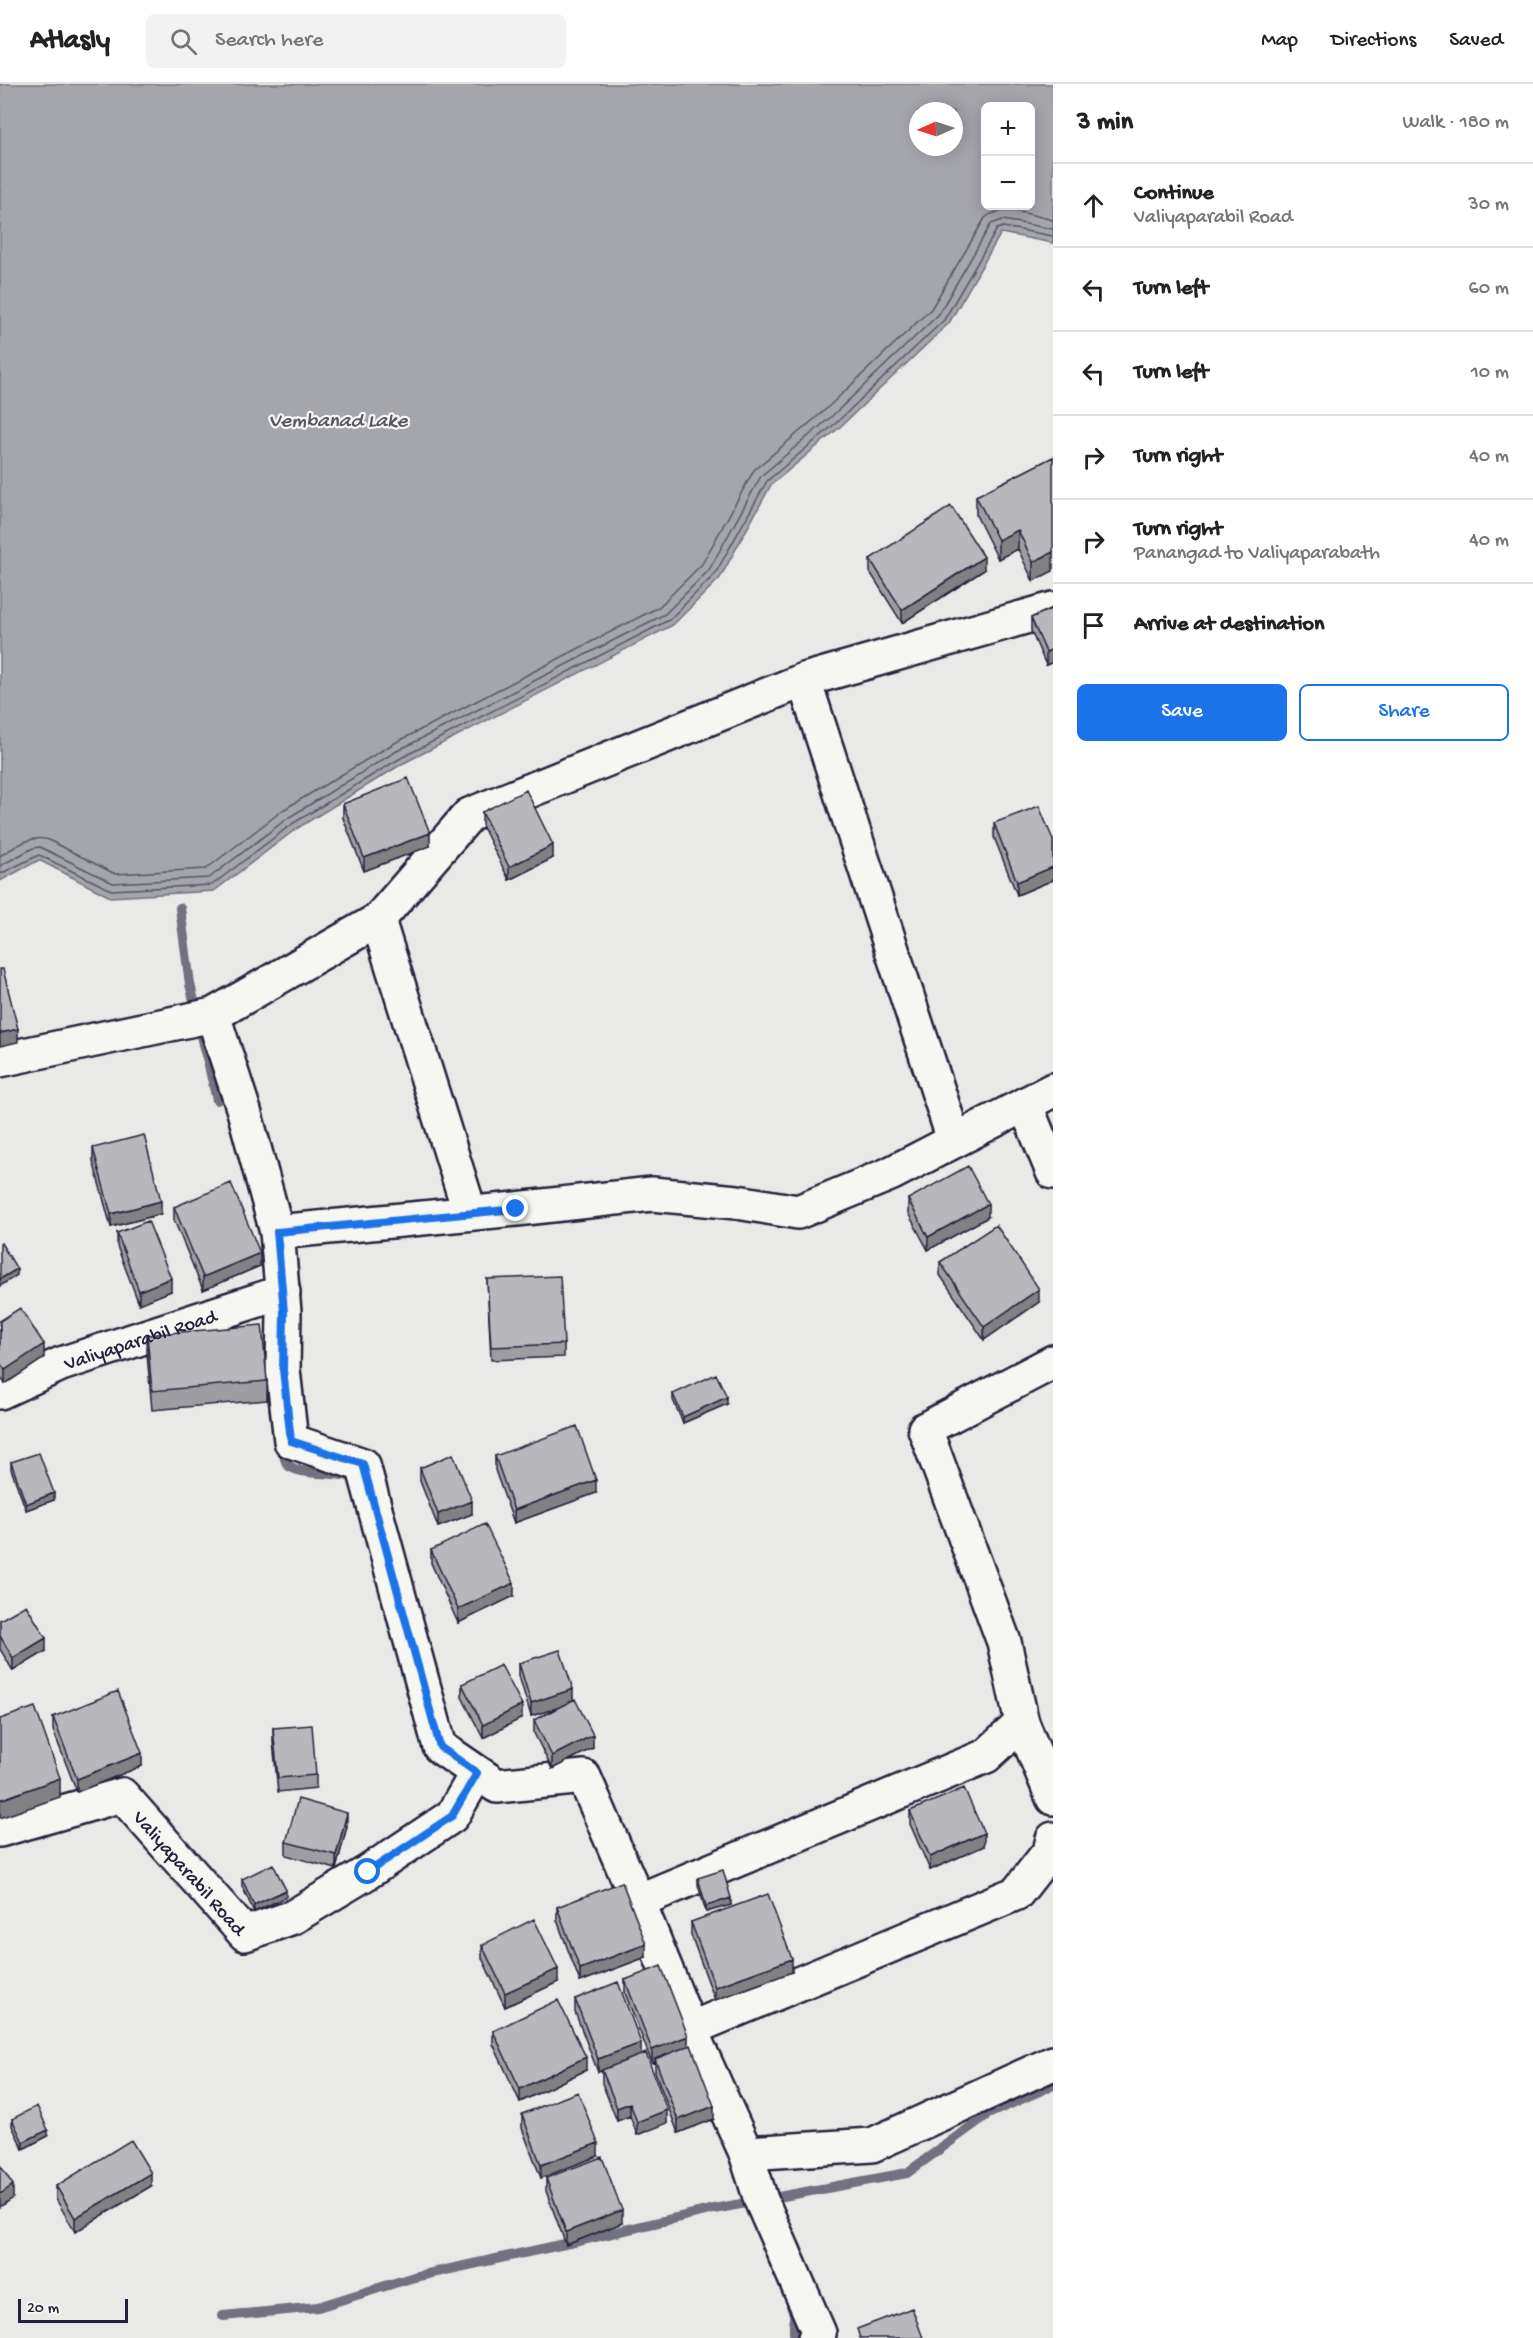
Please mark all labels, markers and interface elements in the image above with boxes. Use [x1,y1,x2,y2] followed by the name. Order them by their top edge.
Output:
[146,14,566,68] search box
[30,25,110,58] text: Atlasly
[167,25,200,58] icon: search
[215,28,323,54] text: Search here
[1261,29,1298,54] text: Map
[1331,29,1416,54] text: Directions
[1449,29,1503,54] text: Saved
[909,102,963,156] north arrow
[981,102,1035,210] map controls
[981,102,1035,156] button: +
[1077,108,1133,139] text: 3 min
[1402,112,1509,135] text: Walk · 180 m
[981,156,1035,210] button: −
[1134,181,1214,207] text: Continue
[1077,189,1110,222] icon: ahead
[1468,194,1509,217] text: 30 m
[1134,207,1293,230] text: Valiyaparabil Road
[1077,273,1110,306] icon: left
[1134,276,1208,302] text: Turn left
[1469,278,1509,301] text: 60 m
[1077,357,1110,390] icon: left
[1134,360,1208,386] text: Turn left
[1471,362,1509,385] text: 10 m
[269,410,408,435] water label: Vembanad Lake
[1077,441,1110,474] icon: right
[1134,444,1222,470] text: Turn right
[1469,446,1509,469] text: 40 m
[1134,517,1222,543] text: Turn right
[1077,525,1110,558] icon: right
[1469,530,1509,553] text: 40 m
[1134,543,1380,566] text: Panangad to Valiyaparabath
[1077,609,1110,642] icon: arrive
[1134,612,1324,638] text: Arrive at destination
[1077,684,1287,741] button: Save
[1299,684,1509,741] button: Share
[502,1195,528,1221] route end
[61,1306,222,1378] street label: Valiyaparabil Road
[126,1807,250,1943] street label: Valiyaparabil Road
[354,1858,380,1884] route start
[18,2296,128,2324] scale bar
[27,2300,59,2319] text: 20 m

